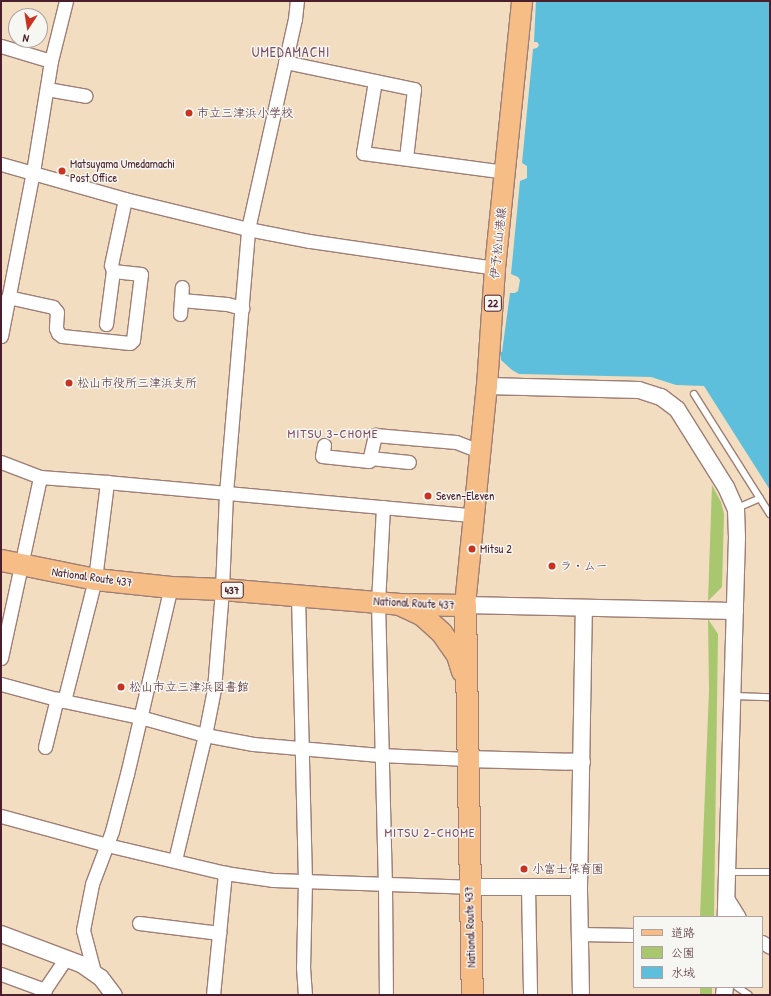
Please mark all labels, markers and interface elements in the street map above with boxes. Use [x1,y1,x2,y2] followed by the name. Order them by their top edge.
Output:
[8,8,48,48] north arrow
[21,31,30,46] text: N
[252,44,330,60] district label: UMEDAMACHI
[197,106,293,120] place label: 市立三津浜小学校
[184,108,194,118] marker: 市立三津浜小学校
[70,157,175,185] place label: Matsuyama Umedamachi Post Office
[57,166,67,176] marker: Matsuyama Umedamachi Post Office
[487,206,509,280] street label: 伊予松山港線
[483,294,503,312] road number: 22
[77,376,197,390] place label: 松山市役所三津浜支所
[64,378,74,388] marker: 松山市役所三津浜支所
[288,425,378,441] district label: MITSU 3-CHOME
[436,489,494,503] place label: Seven-Eleven
[423,491,433,501] marker: Seven-Eleven
[480,542,512,556] place label: Mitsu 2
[467,544,477,554] marker: Mitsu 2
[560,559,608,573] place label: ラ・ムー
[547,561,557,571] marker: ラ・ムー
[51,564,133,590] street label: National Route 437
[220,581,244,599] road number: 437
[373,594,455,612] street label: National Route 437
[129,680,249,694] place label: 松山市立三津浜図書館
[116,682,126,692] marker: 松山市立三津浜図書館
[384,824,476,840] district label: MITSU 2-CHOME
[532,862,604,876] place label: 小富士保育園
[519,864,529,874] marker: 小富士保育園
[461,886,479,968] street label: National Route 437
[633,916,763,988] legend
[671,924,695,941] text: 道路
[671,944,695,961] text: 公園
[671,964,695,981] text: 水域

